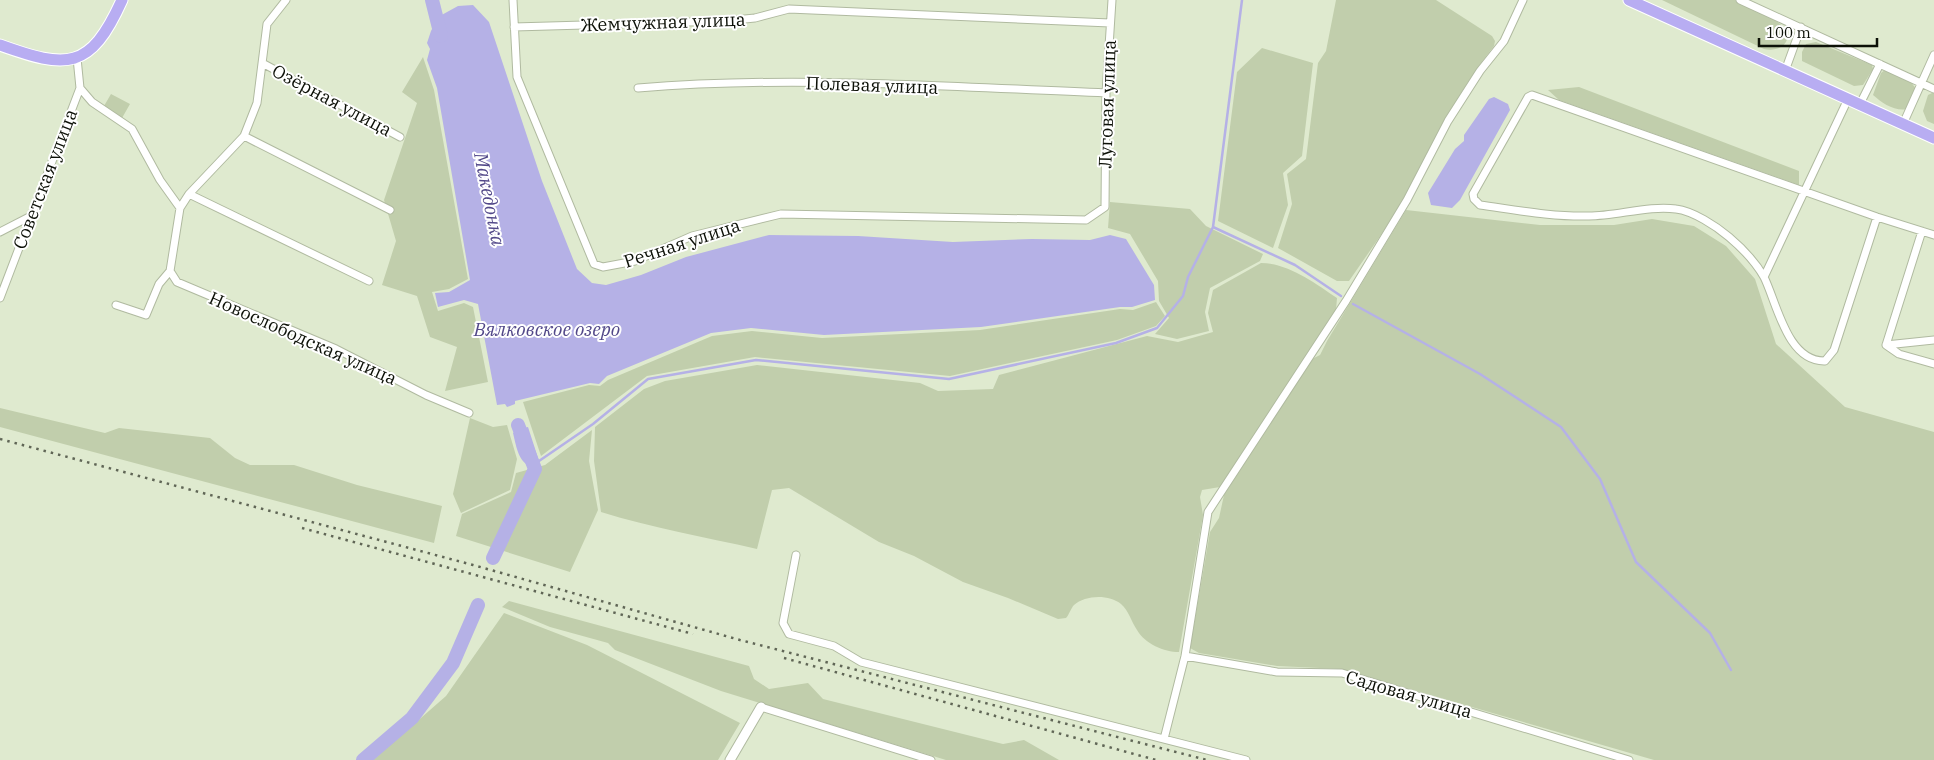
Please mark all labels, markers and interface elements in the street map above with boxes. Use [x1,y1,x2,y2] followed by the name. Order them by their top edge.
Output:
[580,8,746,36] street label: Жемчужная улица
[1759,15,1876,47] scale bar
[1766,23,1811,42] text: 100 m
[1093,39,1121,169] street label: Луговая улица
[268,59,396,141] street label: Озёрная улица
[805,71,939,99] street label: Полевая улица
[8,105,82,252] street label: Советская улица
[469,149,511,248] water label: Македонка
[621,213,743,273] street label: Речная улица
[205,286,401,390] street label: Новослободская улица
[473,317,620,341] water label: Вялковское озеро
[1343,665,1475,723] street label: Садовая улица

